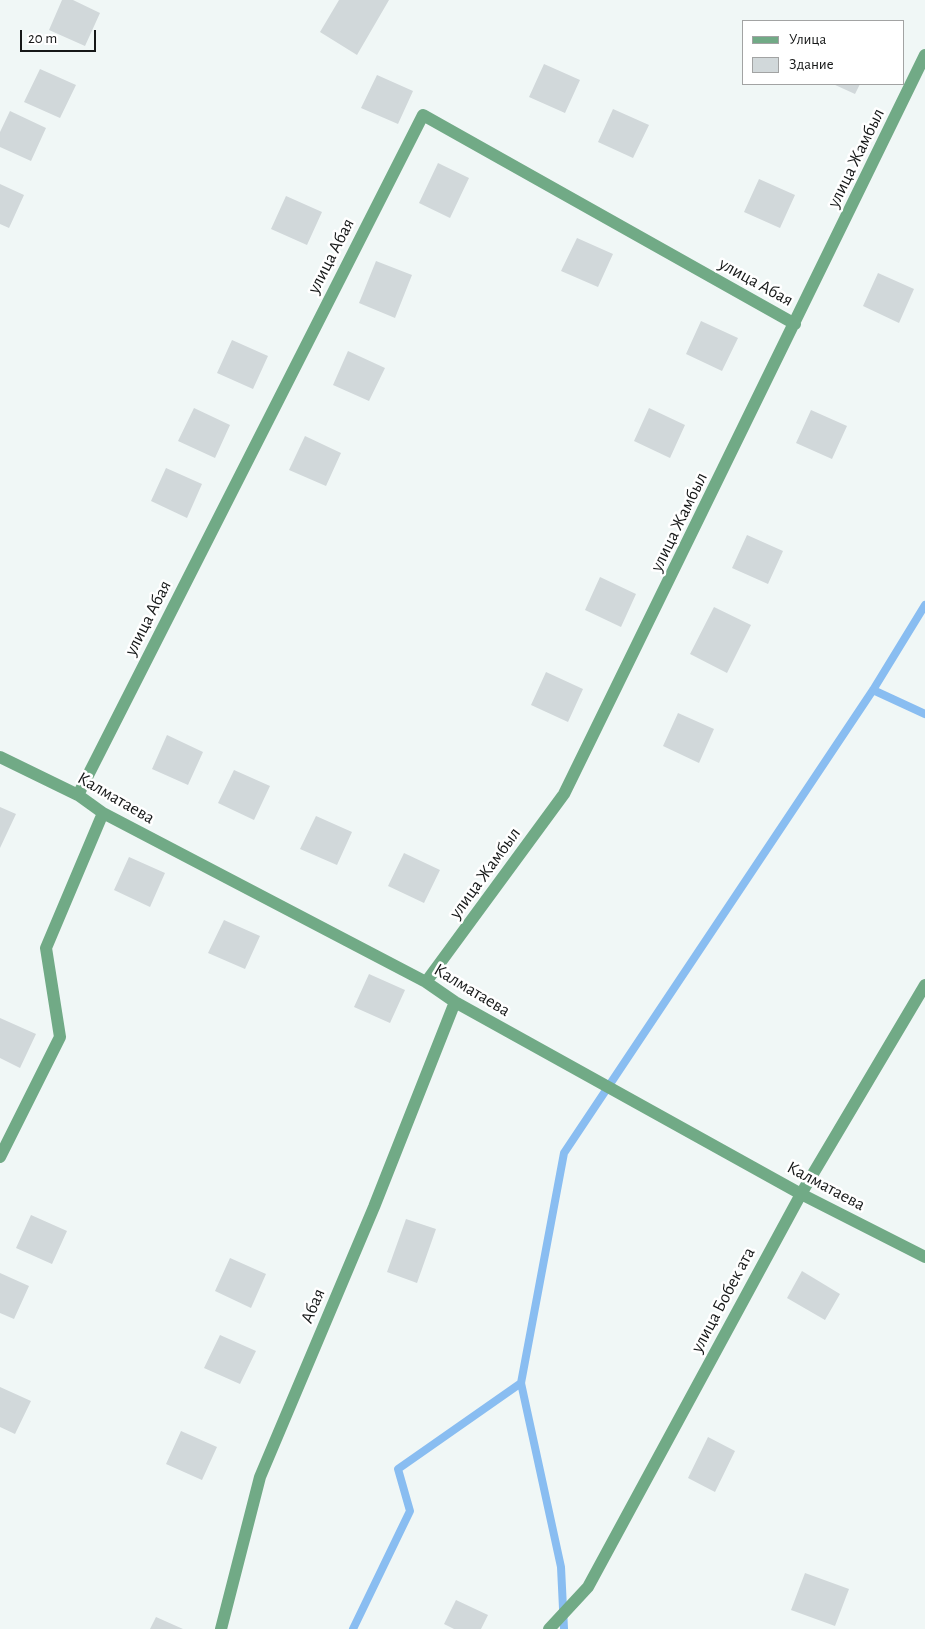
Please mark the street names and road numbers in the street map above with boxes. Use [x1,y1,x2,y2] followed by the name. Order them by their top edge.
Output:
[823,105,889,211] street label: улица Жамбыл
[303,215,359,297] street label: улица Абая
[715,253,797,311] street label: улица Абая
[646,469,712,575] street label: улица Жамбыл
[120,577,176,659] street label: улица Абая
[74,767,158,829] street label: Калматаева
[445,823,525,923] street label: улица Жамбыл
[430,959,514,1021] street label: Калматаева
[783,1156,869,1216] street label: Калматаева
[686,1244,760,1356] street label: улица Бобек ата
[296,1285,330,1327] street label: Абая

